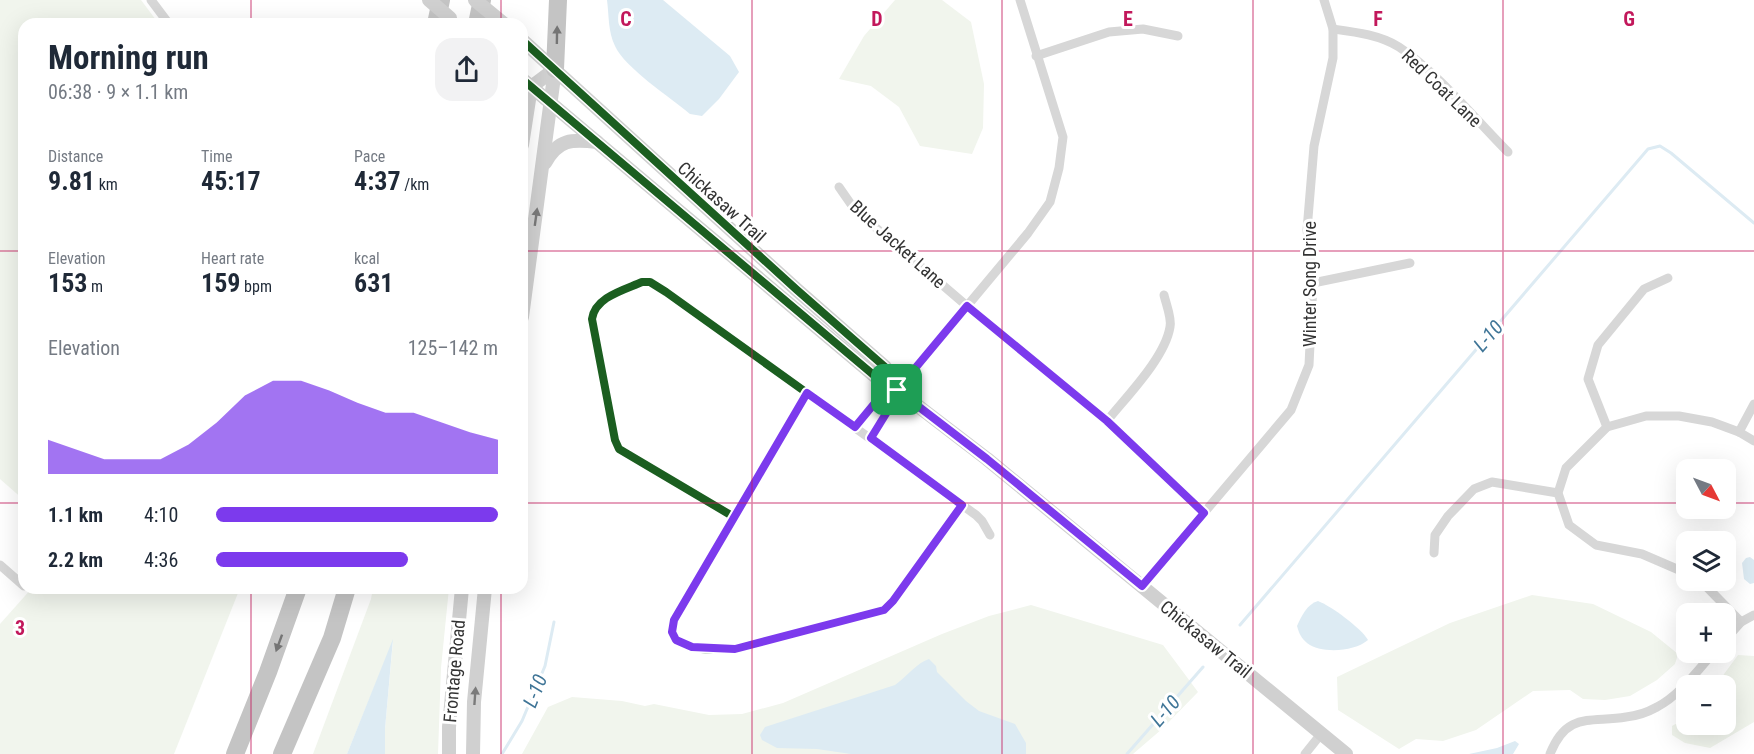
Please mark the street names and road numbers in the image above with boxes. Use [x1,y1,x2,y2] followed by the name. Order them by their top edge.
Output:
[1398,45,1486,131] street label: Red Coat Lane
[674,157,770,247] street label: Chickasaw Trail
[846,196,950,292] street label: Blue Jacket Lane
[1299,221,1320,347] street label: Winter Song Drive
[1156,596,1256,682] street label: Chickasaw Trail
[439,619,469,723] street label: Frontage Road

